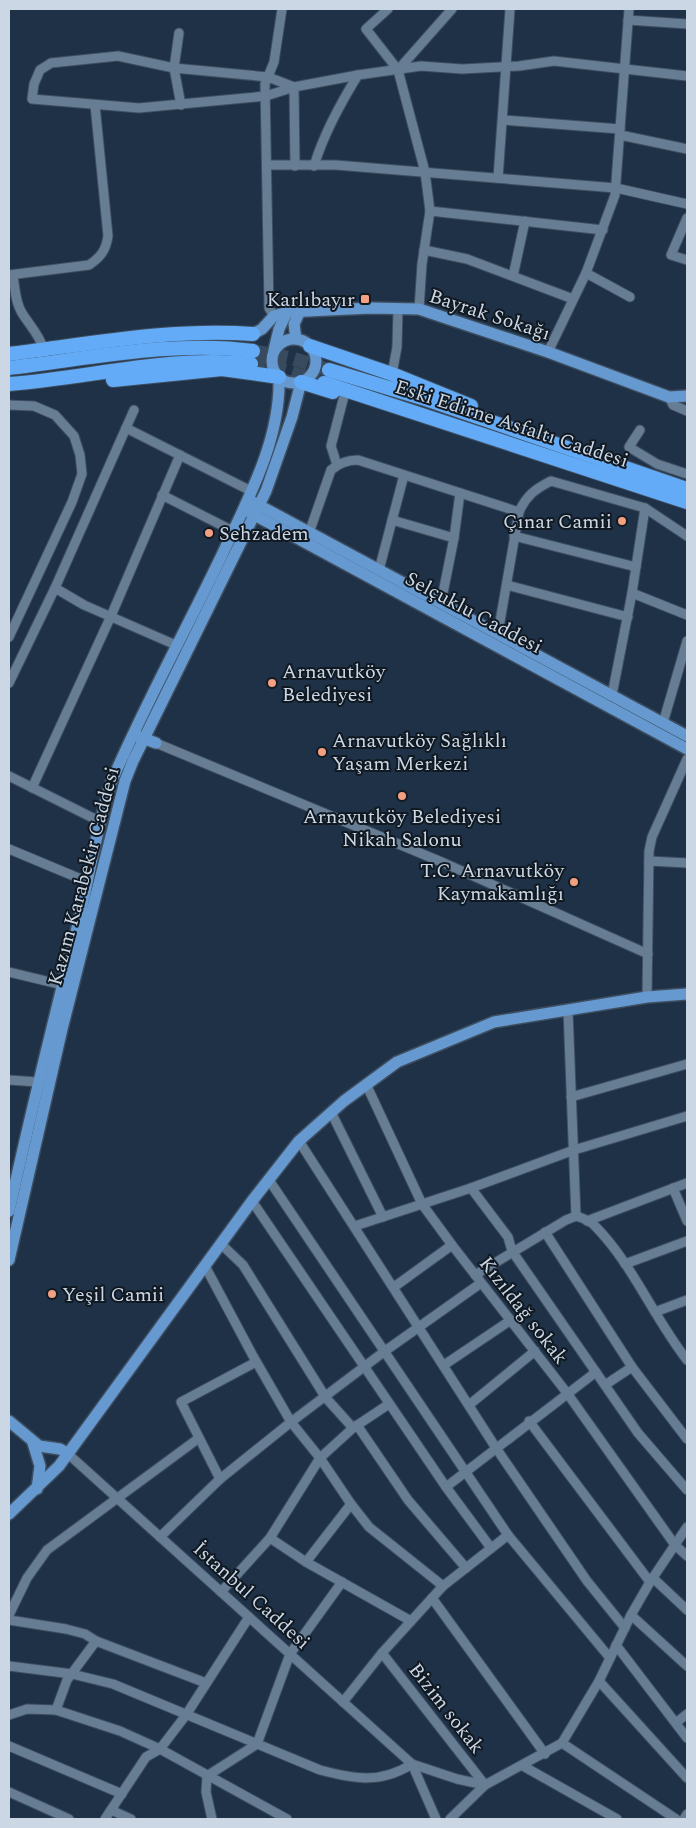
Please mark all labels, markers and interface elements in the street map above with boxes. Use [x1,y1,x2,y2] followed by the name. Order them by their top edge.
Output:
[425,281,554,349] street label: Bayrak Sokağı
[266,285,355,315] place label: Karlıbayır
[359,293,371,305] marker: Karlıbayır
[391,372,632,476] street label: Eski Edirne Asfaltı Caddesi
[503,507,612,537] place label: Çınar Camii
[616,515,628,527] marker: Çınar Camii
[219,519,309,549] place label: Sehzadem
[203,527,215,539] marker: Sehzadem
[400,564,548,662] street label: Selçuklu Caddesi
[282,657,387,710] place label: Arnavutköy Belediyesi
[266,677,278,689] marker: Arnavutköy Belediyesi
[332,726,507,779] place label: Arnavutköy Sağlıklı Yaşam Merkezi
[316,746,328,758] marker: Arnavutköy Sağlıklı Yaşam Merkezi
[40,764,128,989] street label: Kazım Karabekir Caddesi
[396,790,408,802] marker: Arnavutköy Belediyesi Nikah Salonu
[303,802,501,855] place label: Arnavutköy Belediyesi Nikah Salonu
[420,856,565,909] place label: T.C. Arnavutköy Kaymakamlığı
[568,876,580,888] marker: T.C. Arnavutköy Kaymakamlığı
[471,1250,575,1371] street label: Kızıldağ sokak
[62,1280,164,1310] place label: Yeşil Camii
[46,1288,58,1300] marker: Yeşil Camii
[186,1535,317,1657] street label: İstanbul Caddesi
[401,1657,491,1761] street label: Bizim sokak

